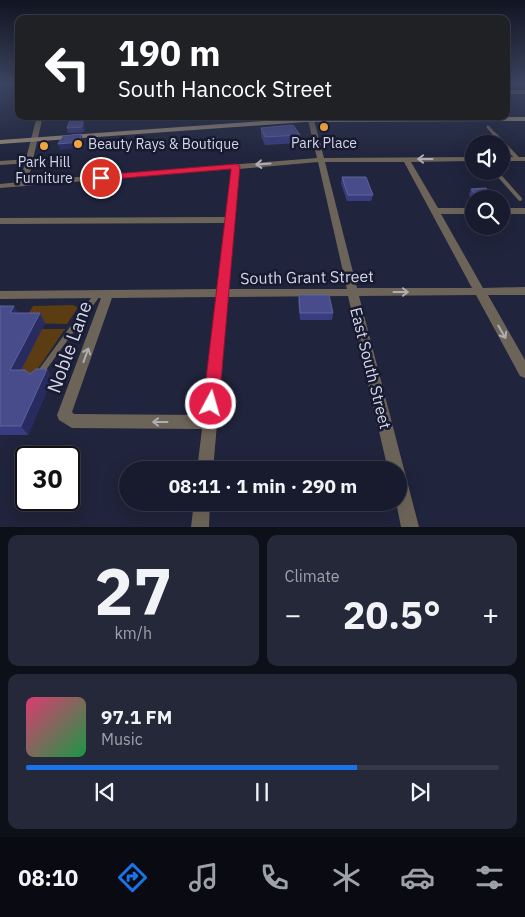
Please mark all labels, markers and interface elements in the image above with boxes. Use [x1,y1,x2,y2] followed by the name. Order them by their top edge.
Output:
[118,30,221,76] text: 190 m
[35,35,100,100] icon: left
[118,74,332,103] text: South Hancock Street
[318,121,330,133] marker: Park Place
[291,134,357,152] place label: Park Place
[88,135,239,153] place label: Beauty Rays & Boutique
[465,135,510,235] map controls
[465,135,510,180] button: sound
[72,138,84,150] marker: Beauty Rays & Boutique
[38,140,50,152] marker: Park Hill Furniture
[15,153,73,187] place label: Park Hill Furniture
[417,154,434,164] one-way arrow
[80,157,122,199] pin
[255,160,271,169] one-way arrow
[87,164,115,192] icon: arrive
[465,190,510,235] button: search
[240,266,374,288] street label: South Grant Street
[392,287,409,297] one-way arrow
[41,298,97,396] street label: Noble Lane
[346,305,396,431] street label: East South Street
[498,324,508,338] one-way arrow
[82,348,91,364] one-way arrow
[184,377,236,429] position arrow
[153,417,169,427] one-way arrow
[15,446,80,511] speed limit sign: 30
[169,474,357,498] text: 08:11 · 1 min · 290 m
[94,548,172,633] text: 27
[285,566,340,586] text: Climate
[343,590,441,639] text: 20.5°
[285,596,301,633] text: −
[482,596,499,633] text: +
[114,623,152,643] text: km/h
[101,705,172,729] text: 97.1 FM
[101,729,143,749] text: Music
[91,778,119,806] icon: previous
[248,778,276,806] icon: pause
[406,778,434,806] icon: next
[115,860,150,895] icon: directions
[186,860,221,895] icon: music
[257,860,292,895] icon: phone
[329,860,364,895] icon: climate
[400,860,435,895] icon: car
[472,860,507,895] icon: filters
[18,863,78,892] text: 08:10

